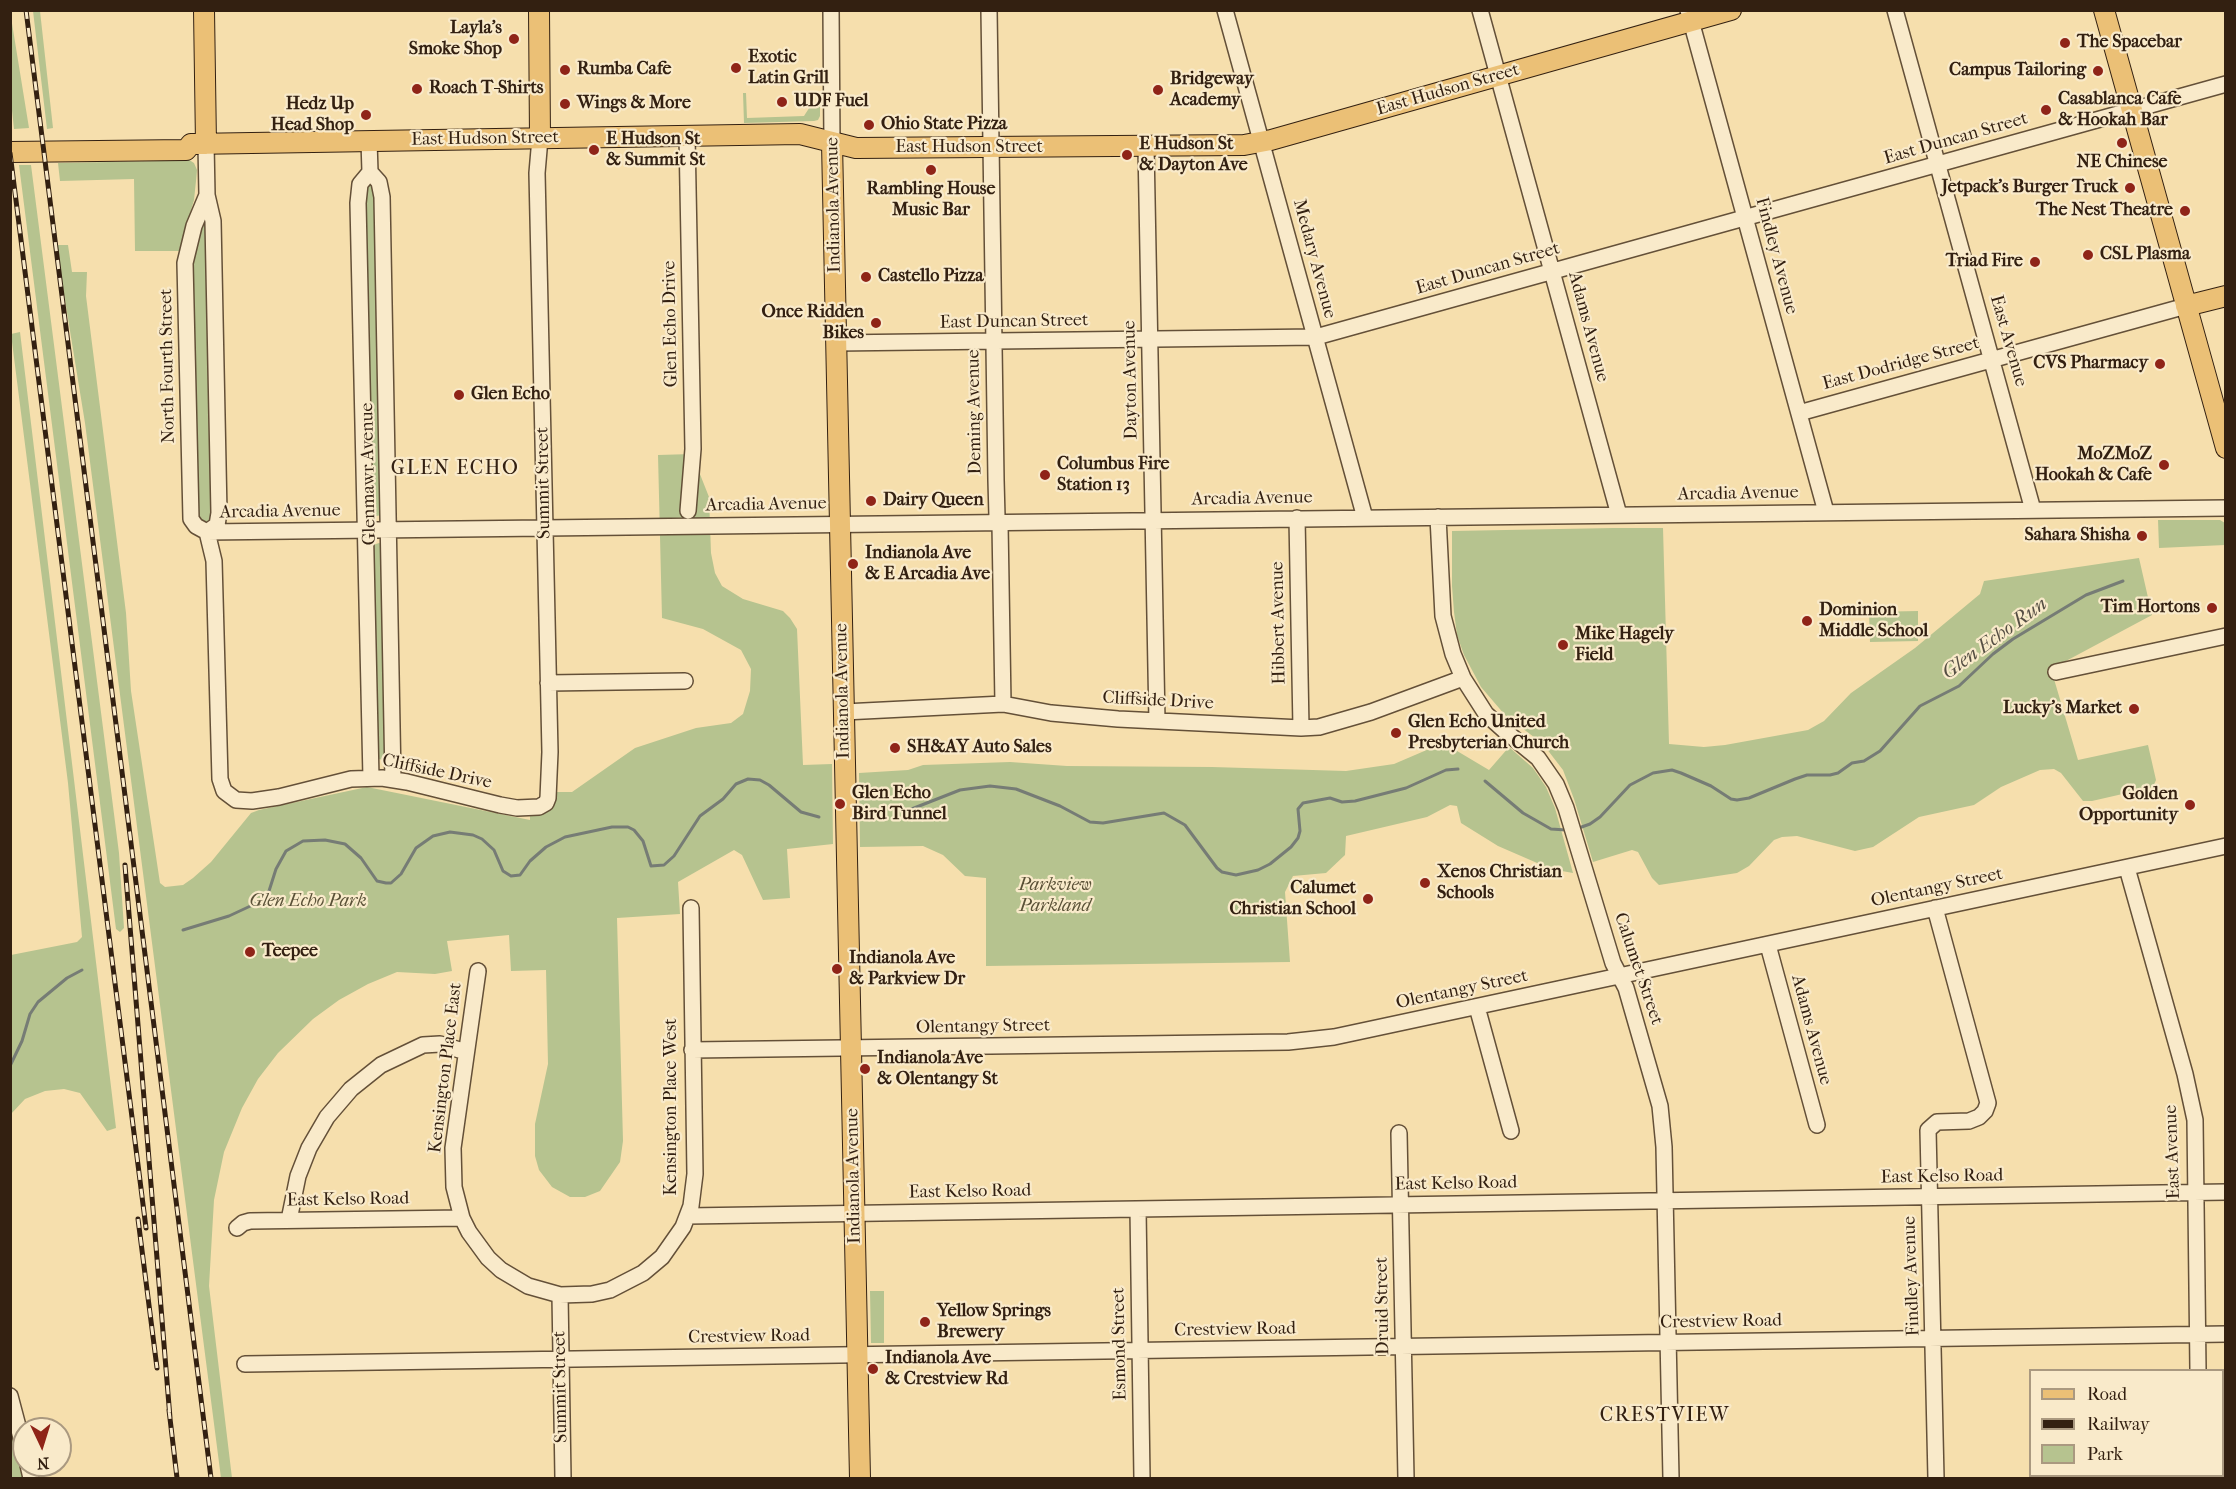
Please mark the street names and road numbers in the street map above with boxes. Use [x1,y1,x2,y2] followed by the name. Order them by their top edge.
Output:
[1374,59,1522,121] street label: East Hudson Street
[1882,108,2030,170] street label: East Duncan Street
[411,127,559,151] street label: East Hudson Street
[822,137,846,273] street label: Indianola Avenue
[895,137,1043,159] street label: East Hudson Street
[1750,195,1802,317] street label: Findley Avenue
[1288,197,1340,321] street label: Medary Avenue
[1414,238,1562,300] street label: East Duncan Street
[659,261,683,387] street label: Glen Echo Drive
[1563,269,1613,385] street label: Adams Avenue
[156,288,180,444] street label: North Fourth Street
[1985,293,2031,389] street label: East Avenue
[940,310,1088,334] street label: East Duncan Street
[1119,320,1143,440] street label: Dayton Avenue
[1820,333,1982,395] street label: East Dodridge Street
[963,349,987,475] street label: Deming Avenue
[357,402,381,546] street label: Glenmawr Avenue
[532,427,556,539] street label: Summit Street
[1677,482,1799,506] street label: Arcadia Avenue
[1191,487,1313,511] street label: Arcadia Avenue
[705,493,827,517] street label: Arcadia Avenue
[219,500,341,524] street label: Arcadia Avenue
[1267,561,1291,685] street label: Hibbert Avenue
[831,623,855,759] street label: Indianola Avenue
[1102,687,1214,715] street label: Cliffside Drive
[380,750,494,794] street label: Cliffside Drive
[1869,863,2005,913] street label: Olentangy Street
[1609,910,1667,1028] street label: Calumet Street
[1394,965,1530,1015] street label: Olentangy Street
[1786,972,1836,1088] street label: Adams Avenue
[425,982,467,1154] street label: Kensington Place East
[916,1015,1050,1039] street label: Olentangy Street
[661,1018,683,1196] street label: Kensington Place West
[2161,1104,2185,1200] street label: East Avenue
[842,1108,866,1244] street label: Indianola Avenue
[1881,1165,2003,1189] street label: East Kelso Road
[1395,1172,1517,1196] street label: East Kelso Road
[909,1180,1031,1204] street label: East Kelso Road
[287,1188,409,1212] street label: East Kelso Road
[1899,1216,1925,1336] street label: Findley Avenue
[1371,1257,1395,1355] street label: Druid Street
[1108,1287,1132,1401] street label: Esmond Street
[1660,1310,1782,1334] street label: Crestview Road
[1174,1318,1296,1342] street label: Crestview Road
[688,1325,810,1349] street label: Crestview Road
[549,1331,573,1443] street label: Summit Street

